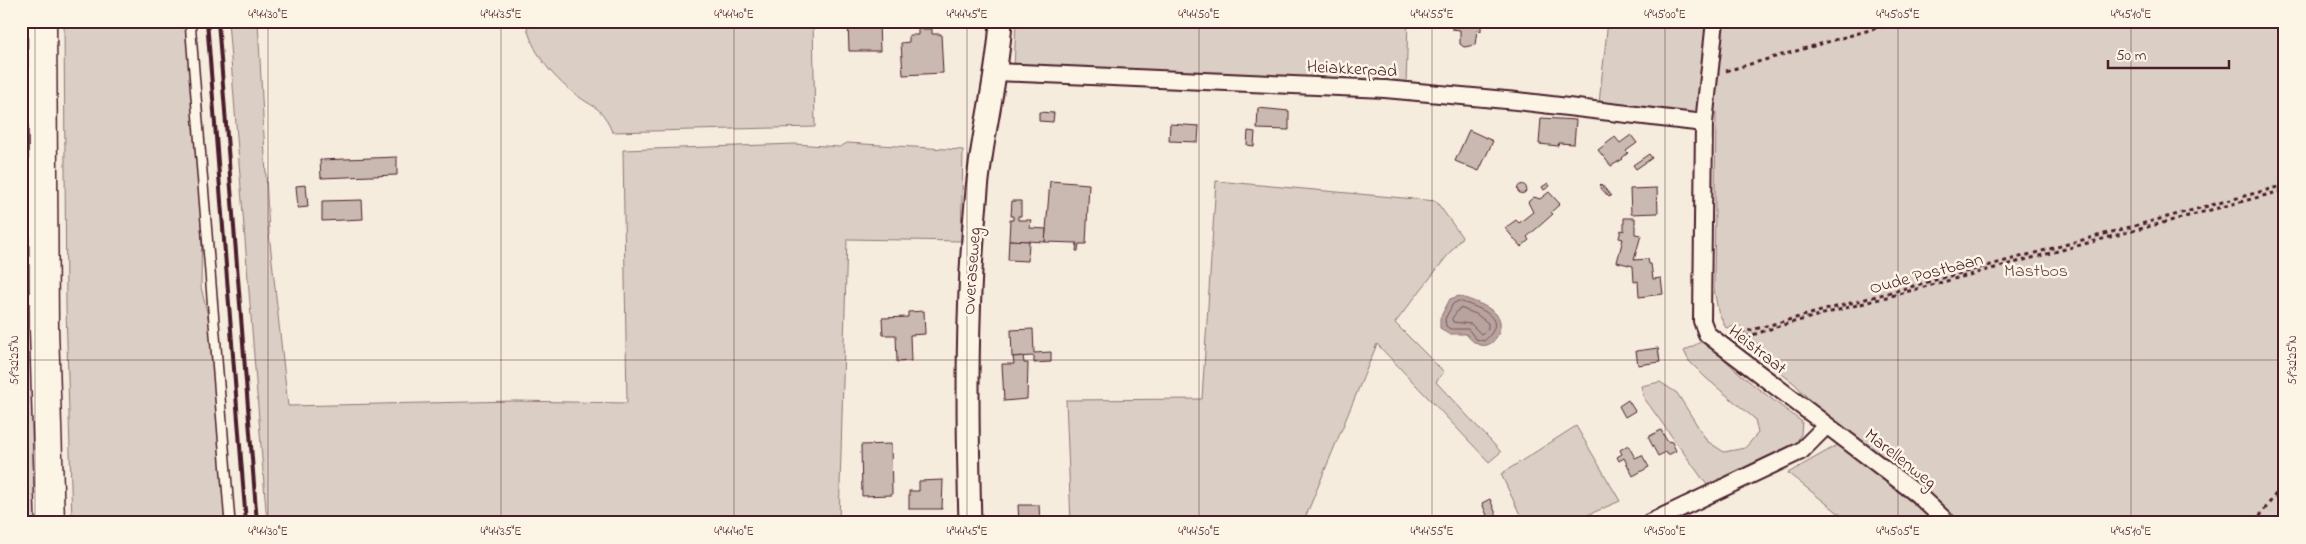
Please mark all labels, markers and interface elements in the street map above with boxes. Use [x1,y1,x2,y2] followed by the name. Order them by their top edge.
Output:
[248,6,288,24] text: 4°44'30"E
[480,6,522,24] text: 4°44'35"E
[714,6,754,24] text: 4°44'40"E
[946,6,988,24] text: 4°44'45"E
[1178,6,1220,24] text: 4°44'50"E
[1410,6,1454,24] text: 4°44'55"E
[1644,6,1686,24] text: 4°45'00"E
[1876,6,1920,24] text: 4°45'05"E
[2111,6,2151,24] text: 4°45'10"E
[2108,38,2230,70] scale bar
[2116,45,2147,67] text: 50 m
[1306,55,1398,85] street label: Heiakkerpad
[957,226,990,316] street label: Overaseweg
[1867,247,1986,303] street label: Oude Postbaan
[2004,259,2068,285] park label: Mastbos
[1722,319,1792,382] street label: Heistraat
[6,335,24,385] text: 51°32'25"N
[2284,335,2302,385] text: 51°32'25"N
[1858,423,1941,497] street label: Marellenweg
[248,523,288,541] text: 4°44'30"E
[480,523,522,541] text: 4°44'35"E
[714,523,754,541] text: 4°44'40"E
[946,523,988,541] text: 4°44'45"E
[1178,523,1220,541] text: 4°44'50"E
[1410,523,1454,541] text: 4°44'55"E
[1644,523,1686,541] text: 4°45'00"E
[1876,523,1920,541] text: 4°45'05"E
[2111,523,2151,541] text: 4°45'10"E

